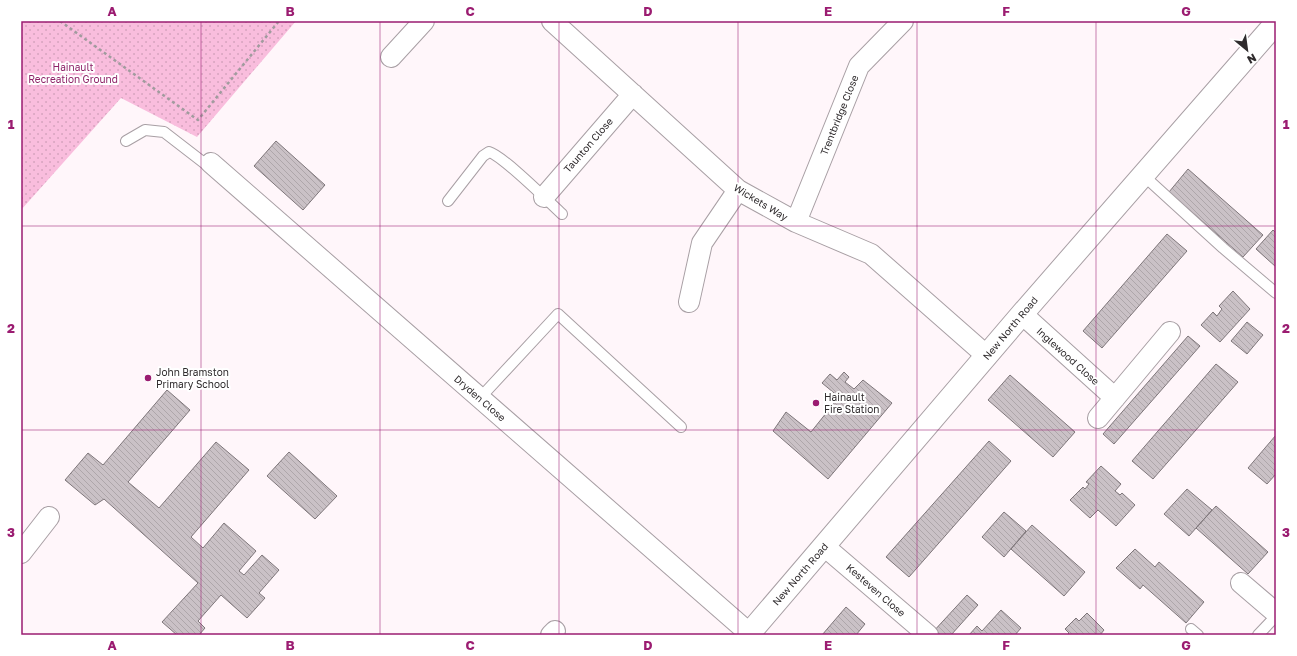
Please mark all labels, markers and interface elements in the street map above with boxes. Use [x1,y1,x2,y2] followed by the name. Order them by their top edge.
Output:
[107,3,117,19] text: A
[285,3,295,19] text: B
[465,3,475,19] text: C
[643,3,653,19] text: D
[824,3,832,19] text: E
[1002,3,1010,19] text: F
[1181,3,1191,19] text: G
[1227,30,1267,70] north arrow
[1245,51,1259,67] text: N
[28,61,118,85] park label: Hainault Recreation Ground
[817,73,861,157] street label: Trentbridge Close
[561,115,615,175] street label: Taunton Close
[8,116,15,132] text: 1
[1283,116,1290,132] text: 1
[732,181,791,223] street label: Wickets Way
[980,294,1040,362] street label: New North Road
[7,320,15,336] text: 2
[1282,320,1290,336] text: 2
[1034,325,1102,387] street label: Inglewood Close
[156,366,229,390] place label: John Bramston Primary School
[452,372,508,424] street label: Dryden Close
[143,373,153,383] marker: John Bramston Primary School
[824,391,879,415] place label: Hainault Fire Station
[811,398,821,408] marker: Hainault Fire Station
[7,524,15,540] text: 3
[1282,524,1290,540] text: 3
[770,540,830,608] street label: New North Road
[844,561,908,619] street label: Kesteven Close
[107,637,117,653] text: A
[285,637,295,653] text: B
[465,637,475,653] text: C
[643,637,653,653] text: D
[824,637,832,653] text: E
[1002,637,1010,653] text: F
[1181,637,1191,653] text: G

